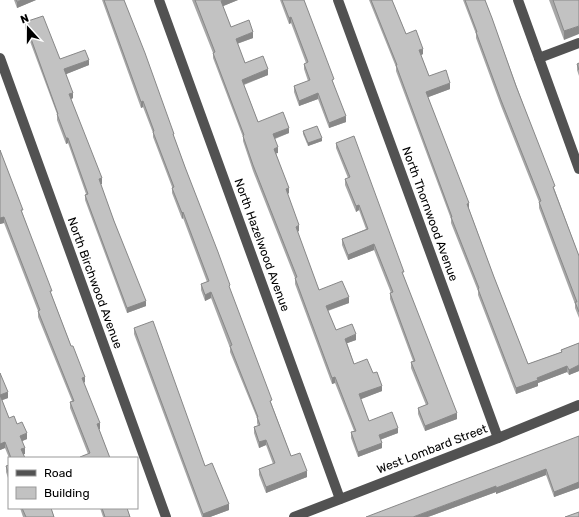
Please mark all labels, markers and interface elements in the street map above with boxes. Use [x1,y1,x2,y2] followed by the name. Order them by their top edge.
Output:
[8,8,48,48] north arrow
[19,12,31,27] text: N
[399,145,461,283] street label: North Thornwood Avenue
[231,177,293,314] street label: North Hazelwood Avenue
[65,215,125,351] street label: North Birchwood Avenue
[375,421,489,476] street label: West Lombard Street
[8,457,138,509] legend
[44,466,72,480] text: Road
[44,486,90,500] text: Building

